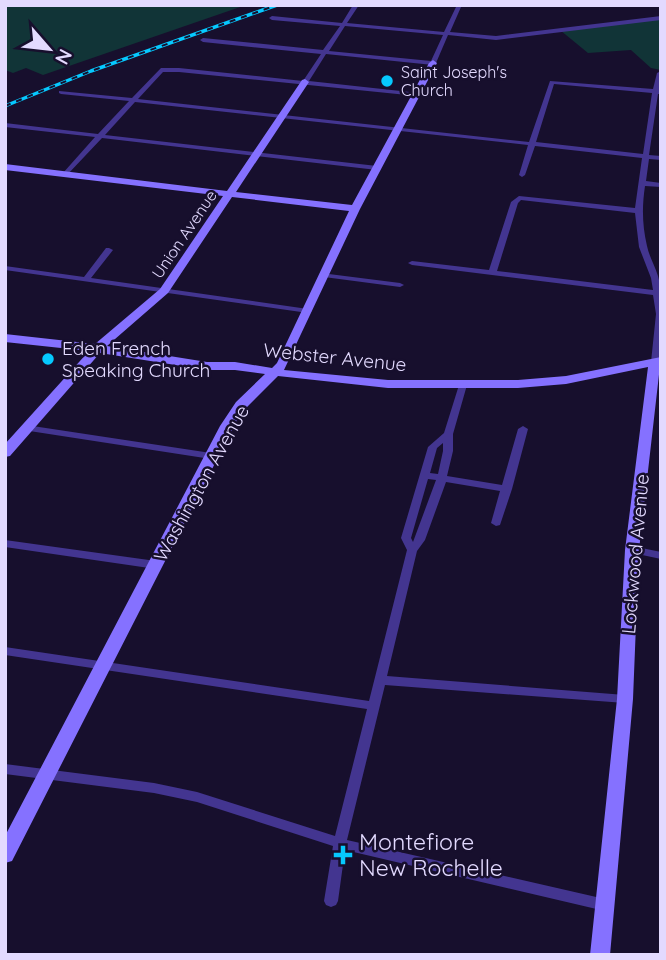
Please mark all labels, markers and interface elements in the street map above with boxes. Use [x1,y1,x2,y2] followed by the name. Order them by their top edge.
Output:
[14,14,84,84] north arrow
[50,45,78,69] text: N
[401,62,507,100] place label: Saint Joseph's Church
[379,73,395,89] marker: Saint Joseph's Church
[147,186,221,282] street label: Union Avenue
[62,336,210,382] place label: Eden French Speaking Church
[262,338,408,376] street label: Webster Avenue
[40,351,56,367] marker: Eden French Speaking Church
[148,401,254,565] street label: Washington Avenue
[616,473,654,635] street label: Lockwood Avenue
[359,827,503,882] place label: Montefiore New Rochelle
[333,845,353,865] marker: Montefiore New Rochelle

